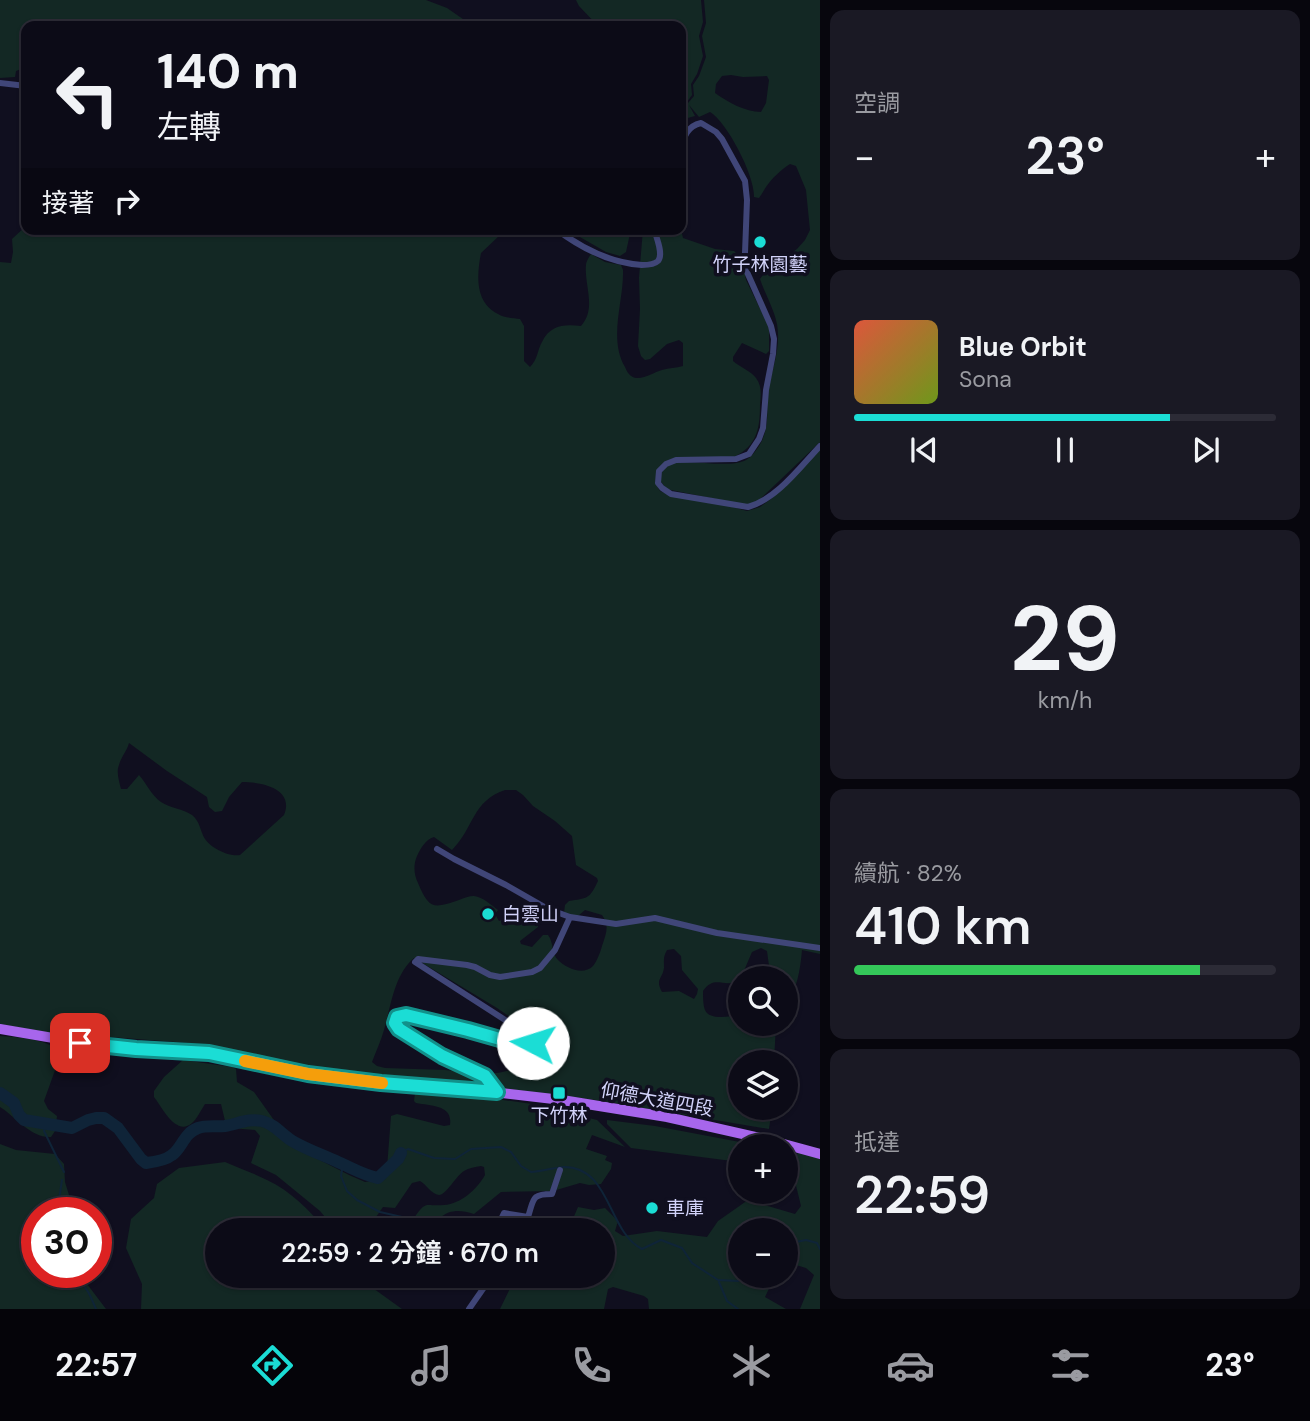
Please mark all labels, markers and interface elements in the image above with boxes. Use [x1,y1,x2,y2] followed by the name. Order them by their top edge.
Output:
[157,39,299,103] text: 140 m
[42,49,133,140] icon: left
[854,88,900,118] text: 空調
[157,106,221,148] text: 左轉
[1025,122,1105,190] text: 23°
[854,132,875,182] text: −
[1255,132,1276,182] text: +
[108,182,146,220] icon: right
[42,186,94,220] text: 接著
[752,234,768,250] marker: 竹子林園藝
[712,252,808,277] place label: 竹子林園藝
[959,330,1087,364] text: Blue Orbit
[959,364,1012,394] text: Sona
[905,431,943,469] icon: previous
[1046,431,1084,469] icon: pause
[1187,431,1225,469] icon: next
[1010,580,1120,698] text: 29
[1038,685,1092,715] text: km/h
[854,858,962,888] text: 續航 · 82%
[854,892,1031,960] text: 410 km
[502,902,559,927] place label: 白雲山
[480,906,496,922] marker: 白雲山
[728,966,798,1288] map controls
[728,966,798,1036] button: search
[496,1006,570,1080] position arrow
[50,1013,110,1073] pin
[61,1024,99,1062] icon: arrive
[728,1050,798,1120] button: layers
[599,1077,715,1122] street label: 仰德大道四段
[551,1085,567,1101] marker: 下竹林
[530,1103,588,1128] place label: 下竹林
[854,1127,900,1157] text: 抵達
[728,1134,798,1204] button: +
[854,1161,990,1229] text: 22:59
[666,1196,704,1221] place label: 車庫
[21,1197,112,1288] speed limit sign: 30
[644,1200,660,1216] marker: 車庫
[728,1218,798,1288] button: −
[281,1236,539,1270] text: 22:59 · 2 分鐘 · 670 m
[248,1341,297,1390] icon: directions
[407,1341,456,1390] icon: music
[567,1341,616,1390] icon: phone
[727,1341,776,1390] icon: climate
[886,1341,935,1390] icon: car
[1046,1341,1095,1390] icon: filters
[55,1344,137,1386] text: 22:57
[1205,1344,1255,1386] text: 23°

